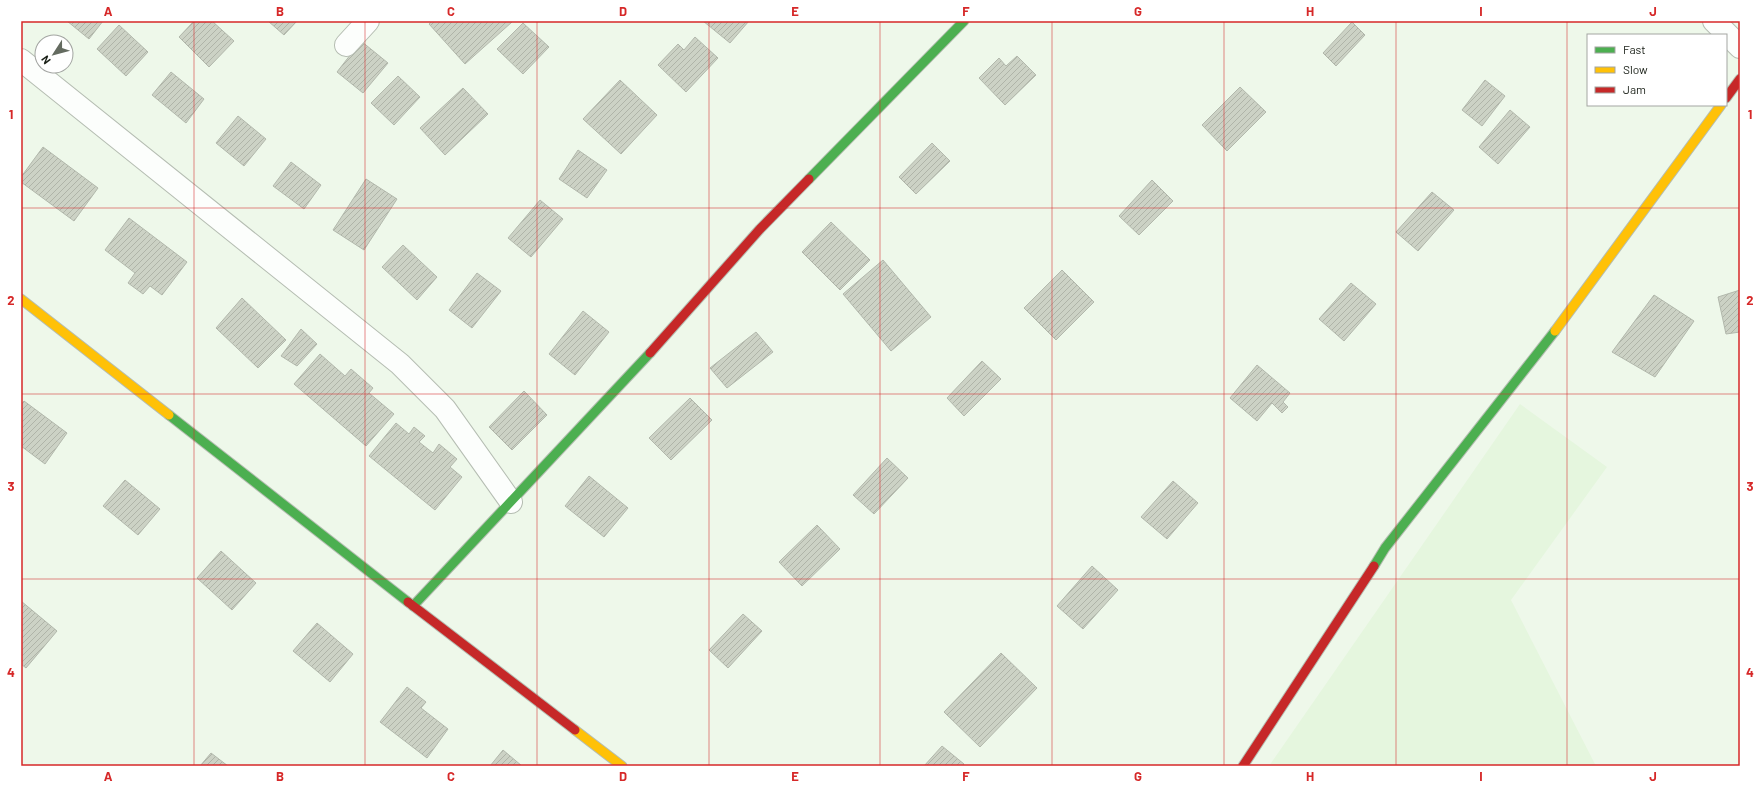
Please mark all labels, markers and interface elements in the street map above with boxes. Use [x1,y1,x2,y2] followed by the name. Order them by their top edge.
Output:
[104,3,113,19] text: A
[276,3,284,19] text: B
[447,3,455,19] text: C
[619,3,627,19] text: D
[791,3,799,19] text: E
[962,3,970,19] text: F
[1134,3,1142,19] text: G
[1306,3,1314,19] text: H
[1479,3,1483,19] text: I
[1649,3,1657,19] text: J
[34,34,74,74] north arrow
[1587,34,1727,106] legend
[1623,42,1646,56] text: Fast
[38,53,53,67] text: N
[1623,62,1648,76] text: Slow
[1623,82,1646,96] text: Jam
[9,106,13,122] text: 1
[1748,106,1752,122] text: 1
[7,292,15,308] text: 2
[1746,292,1754,308] text: 2
[7,478,15,494] text: 3
[1746,478,1754,494] text: 3
[7,664,15,680] text: 4
[1746,664,1754,680] text: 4
[104,768,113,784] text: A
[276,768,284,784] text: B
[447,768,455,784] text: C
[619,768,627,784] text: D
[791,768,799,784] text: E
[962,768,970,784] text: F
[1134,768,1142,784] text: G
[1306,768,1314,784] text: H
[1479,768,1483,784] text: I
[1649,768,1657,784] text: J

